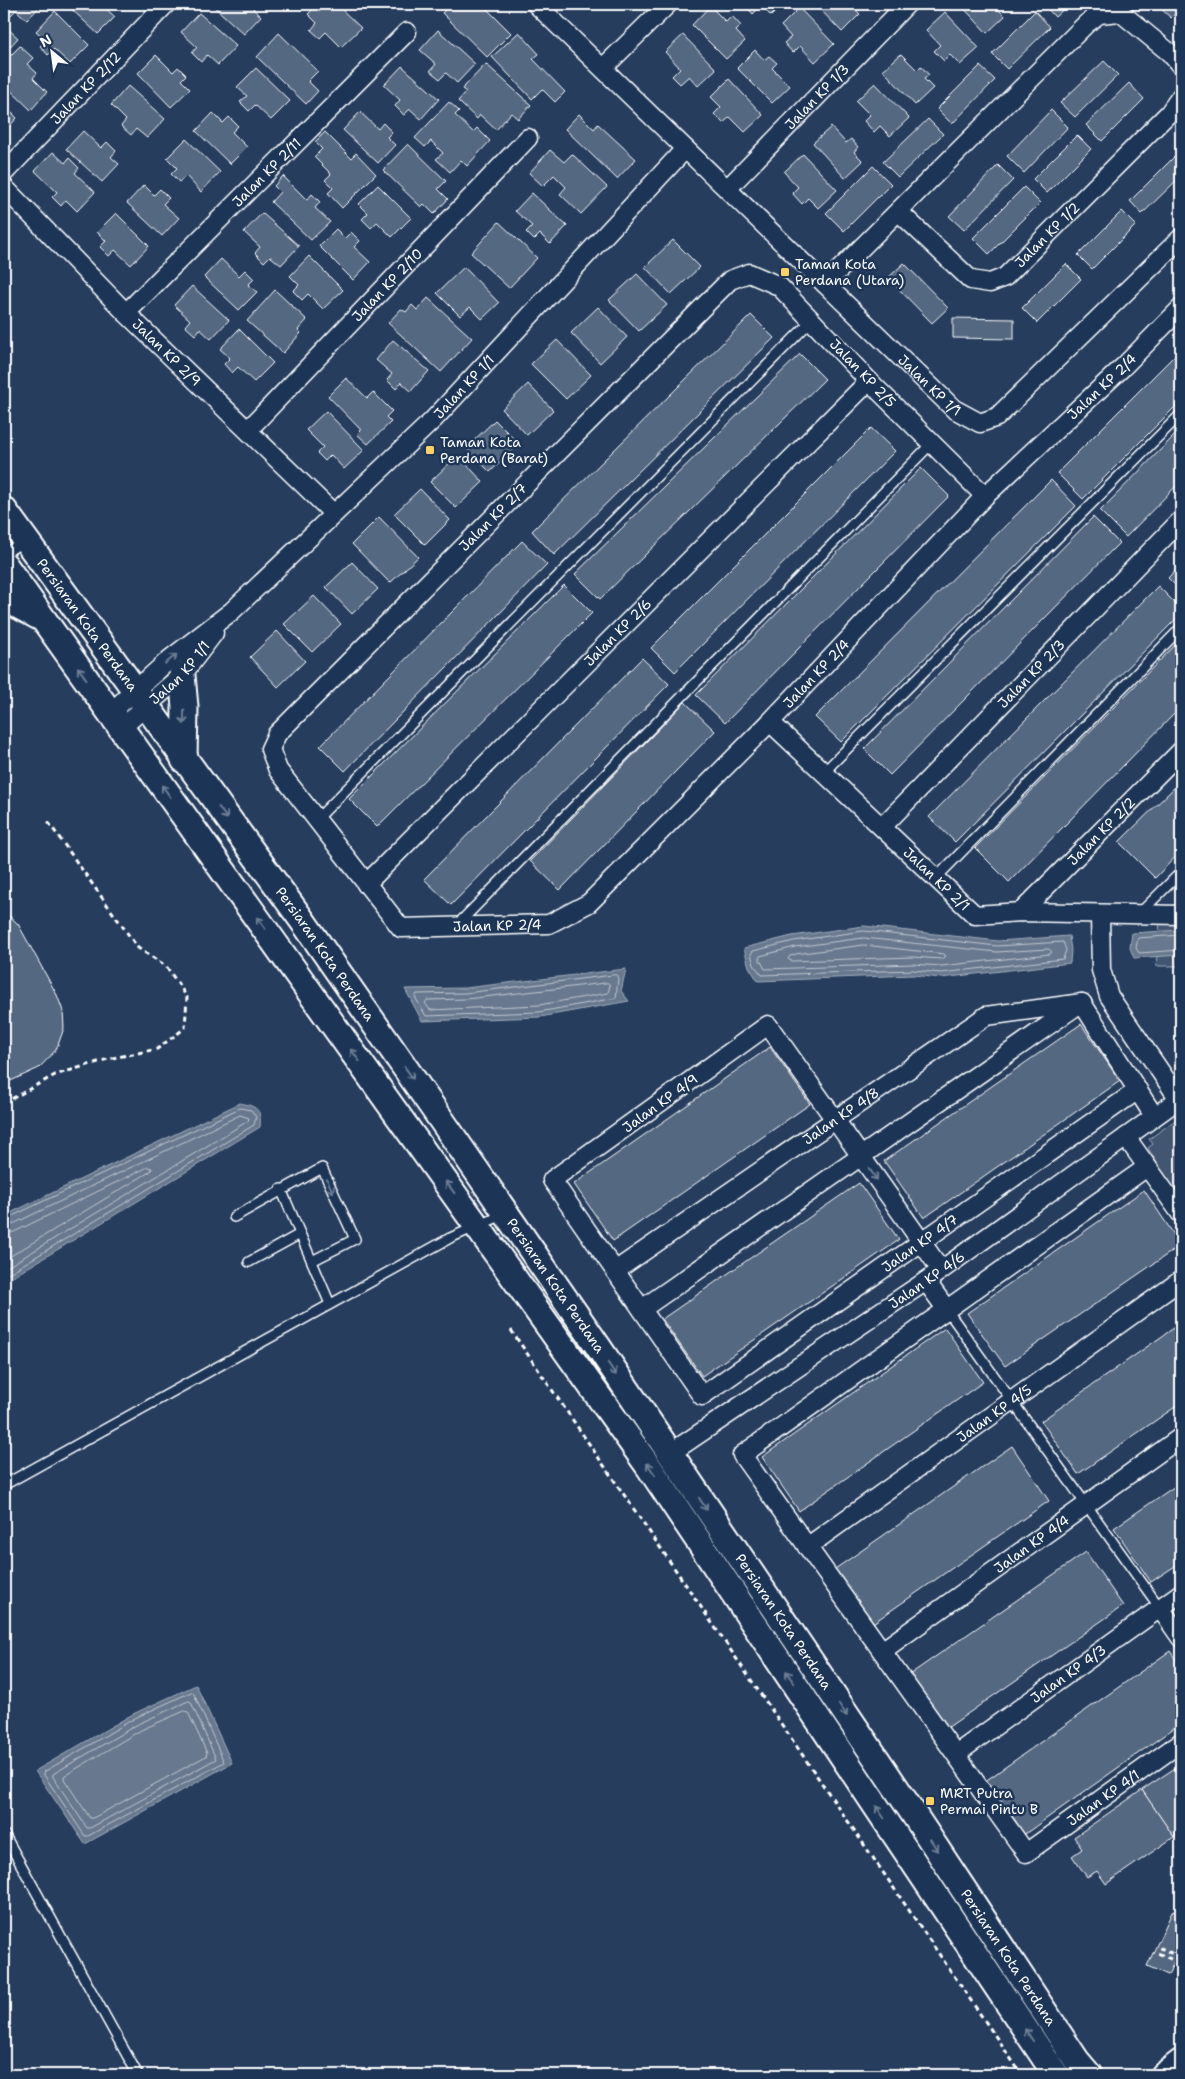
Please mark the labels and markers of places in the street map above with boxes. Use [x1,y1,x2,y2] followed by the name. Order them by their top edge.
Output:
[795,255,904,289] place label: Taman Kota Perdana (Utara)
[779,266,791,278] marker: Taman Kota Perdana (Utara)
[440,433,548,467] place label: Taman Kota Perdana (Barat)
[424,444,436,456] marker: Taman Kota Perdana (Barat)
[940,1784,1038,1818] place label: MRT Putra Permai Pintu B
[924,1795,936,1807] marker: MRT Putra Permai Pintu B

